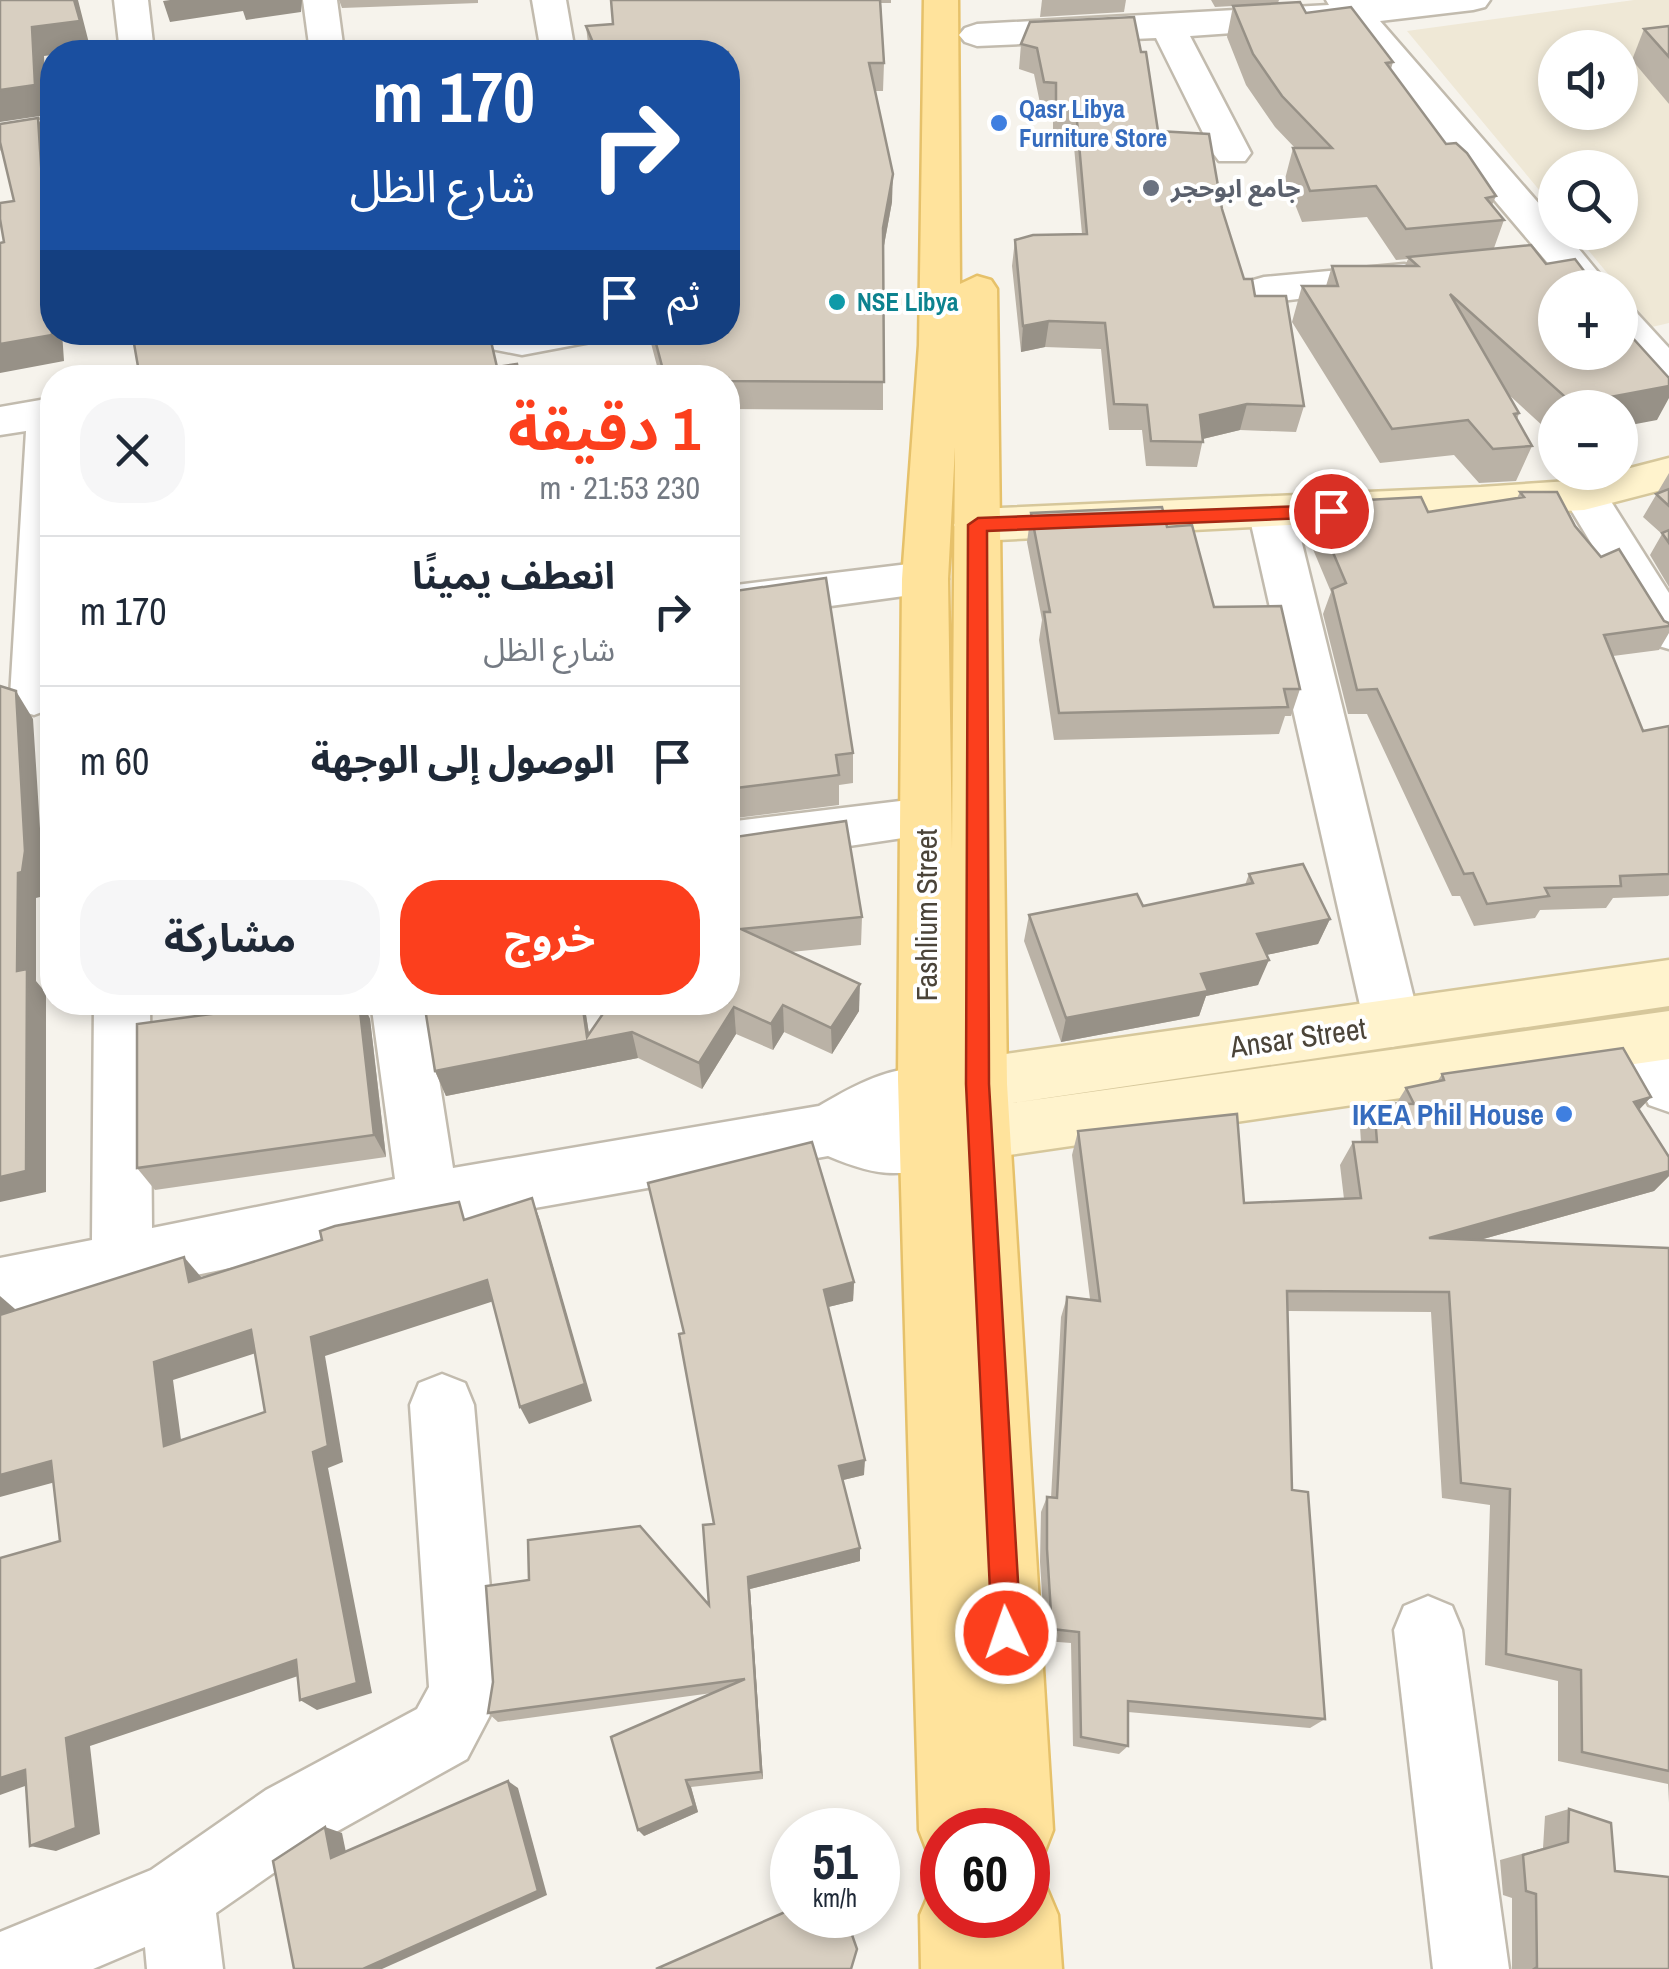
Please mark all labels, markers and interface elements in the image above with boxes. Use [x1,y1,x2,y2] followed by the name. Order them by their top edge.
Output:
[1538,30,1638,490] map controls
[1538,30,1638,130] button: sound
[372,50,535,144] text: 170 m
[570,80,700,210] icon: right
[1019,92,1167,155] place label: Qasr Libya Furniture Store
[988,112,1010,134] marker: Qasr Libya Furniture Store
[1538,150,1638,250] button: search
[350,155,535,216] text: شارع الظل
[1170,171,1301,207] place label: جامع ابوحجر
[1140,177,1162,199] marker: جامع ابوحجر
[592,270,647,325] icon: arrive
[1538,270,1638,370] button: +
[667,271,700,322] text: ثم
[857,285,959,319] place label: NSE Libya
[826,291,848,313] marker: NSE Libya
[508,388,700,469] text: 1 دقيقة
[1538,390,1638,490] button: −
[80,398,185,503] button: close
[540,466,700,509] text: 230 m · 21:53
[1289,469,1374,554] pin
[1304,484,1359,539] icon: arrive
[412,550,615,601] text: انعطف يمينًا
[645,584,700,639] icon: right
[80,586,167,637] text: 170 m
[483,628,615,671] text: شارع الظل
[311,734,615,785] text: الوصول إلى الوجهة
[645,734,700,789] icon: arrive
[80,736,149,787] text: 60 m
[906,829,946,1001] street label: Fashlium Street
[80,880,380,995] button: مشاركة
[400,880,700,995] button: خروج
[1227,1008,1369,1066] street label: Ansar Street
[1352,1094,1544,1134] place label: IKEA Phil House
[1553,1103,1575,1125] marker: IKEA Phil House
[954,1581,1058,1685] position arrow
[920,1808,1050,1938] speed limit sign: 60
[812,1827,858,1895] text: 51
[813,1881,857,1915] text: km/h

